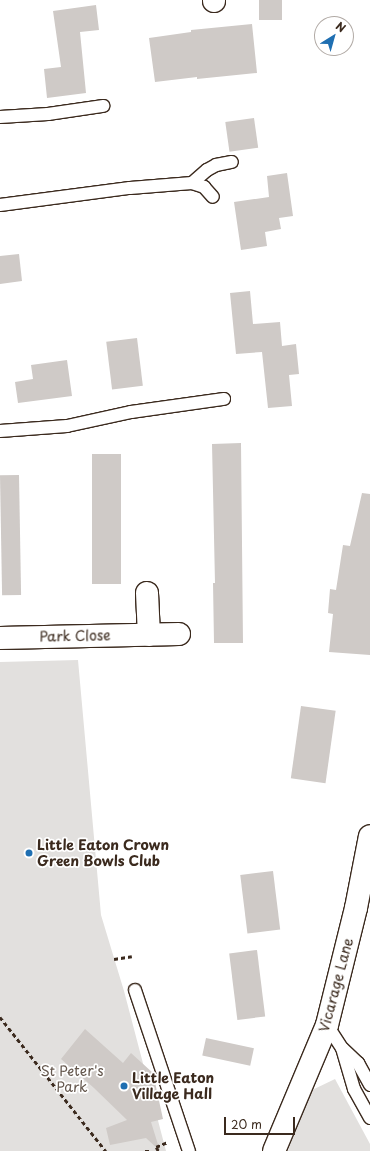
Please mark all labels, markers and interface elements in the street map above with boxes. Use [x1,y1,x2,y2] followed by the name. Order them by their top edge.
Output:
[314,16,354,56] north arrow
[332,17,350,36] text: N
[39,627,111,645] street label: Park Close
[37,837,170,870] place label: Little Eaton Crown Green Bowls Club
[24,848,34,858] marker: Little Eaton Crown Green Bowls Club
[315,936,357,1034] street label: Vicarage Lane
[40,1063,104,1096] park label: St Peter's Park
[132,1070,215,1102] place label: Little Eaton Village Hall
[119,1081,129,1091] marker: Little Eaton Village Hall
[226,1109,297,1135] scale bar
[231,1115,262,1133] text: 20 m

